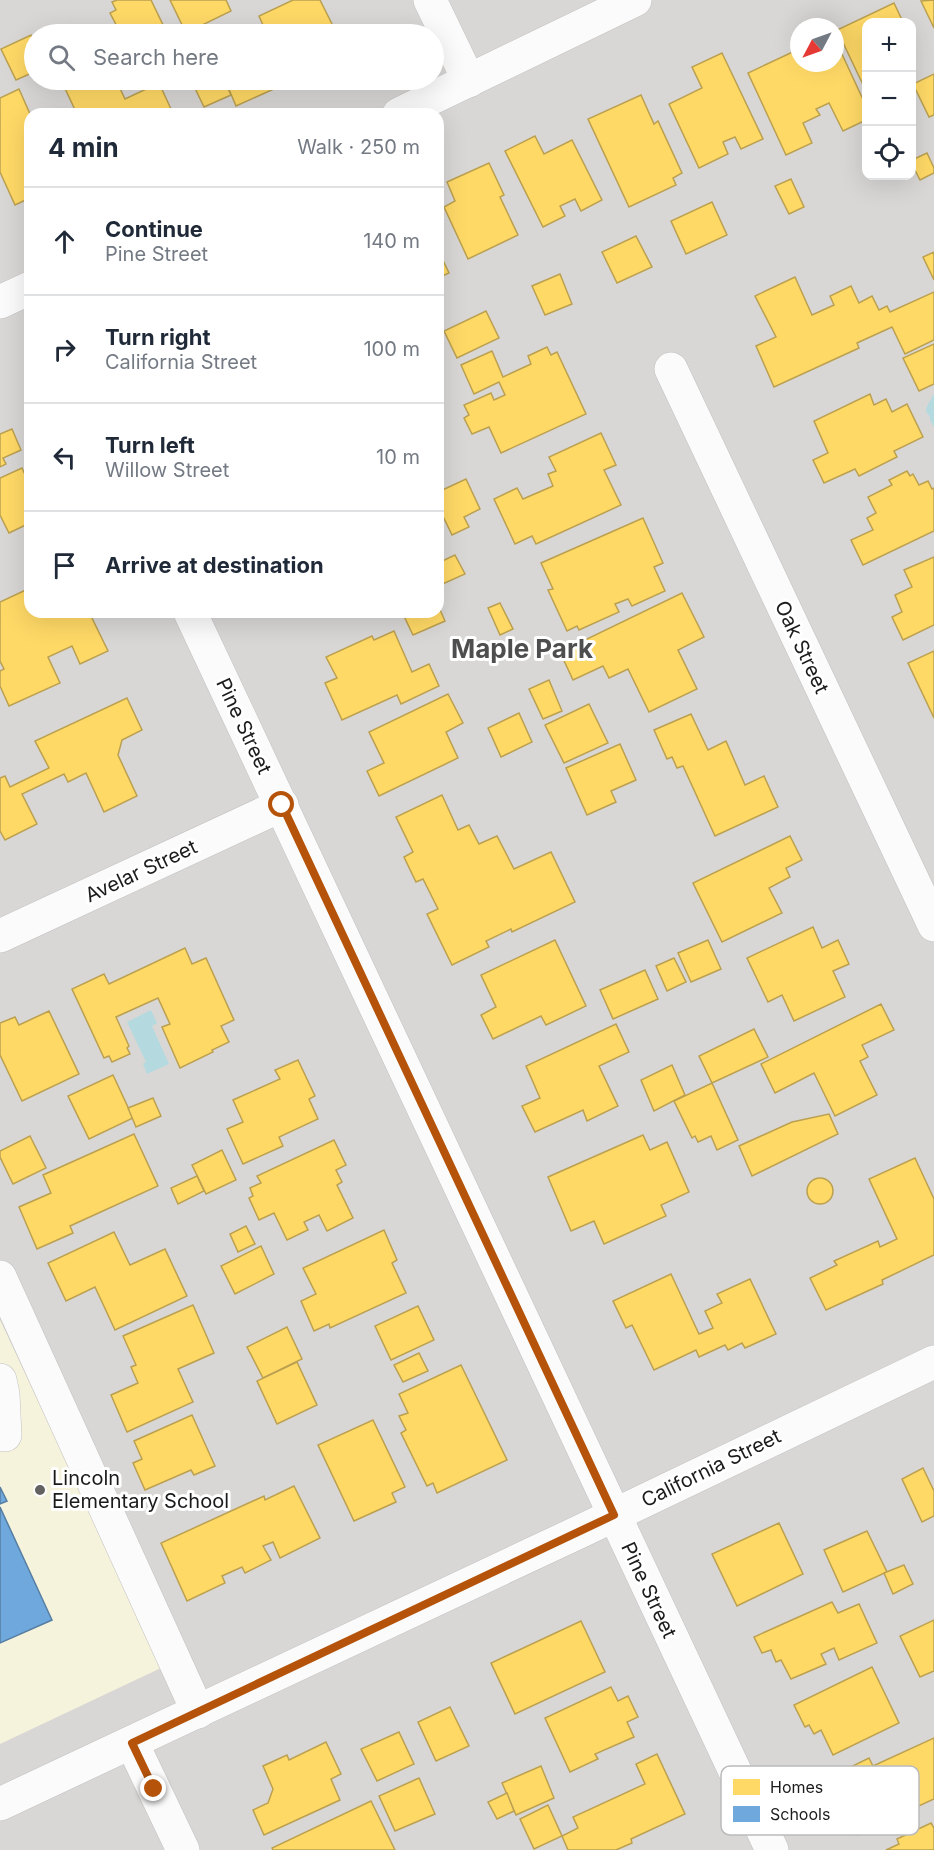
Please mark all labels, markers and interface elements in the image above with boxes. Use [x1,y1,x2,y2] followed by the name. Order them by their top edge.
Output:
[790,18,844,72] north arrow
[862,18,916,180] map controls
[862,18,916,72] button: +
[24,24,444,90] search box
[45,41,78,74] icon: search
[93,44,219,70] text: Search here
[862,72,916,126] button: −
[862,126,916,180] button: locate
[48,132,119,163] text: 4 min
[297,135,420,159] text: Walk · 250 m
[105,216,203,242] text: Continue
[48,225,81,258] icon: ahead
[363,229,420,253] text: 140 m
[105,242,208,266] text: Pine Street
[105,324,211,350] text: Turn right
[48,333,81,366] icon: right
[363,337,420,361] text: 100 m
[105,350,257,374] text: California Street
[105,432,195,458] text: Turn left
[48,441,81,474] icon: left
[376,445,420,469] text: 10 m
[105,458,229,482] text: Willow Street
[48,549,81,582] icon: arrive
[105,552,324,578] text: Arrive at destination
[770,597,834,698] street label: Oak Street
[451,633,593,664] district label: Maple Park
[211,674,277,778] street label: Pine Street
[268,791,294,817] route start
[81,834,201,907] street label: Avelar Street
[637,1424,785,1512] street label: California Street
[52,1466,229,1513] place label: Lincoln Elementary School
[33,1483,47,1497] marker: Lincoln Elementary School
[616,1538,682,1642] street label: Pine Street
[721,1766,919,1835] legend
[140,1775,166,1801] route end
[770,1777,823,1797] text: Homes
[770,1804,830,1824] text: Schools

